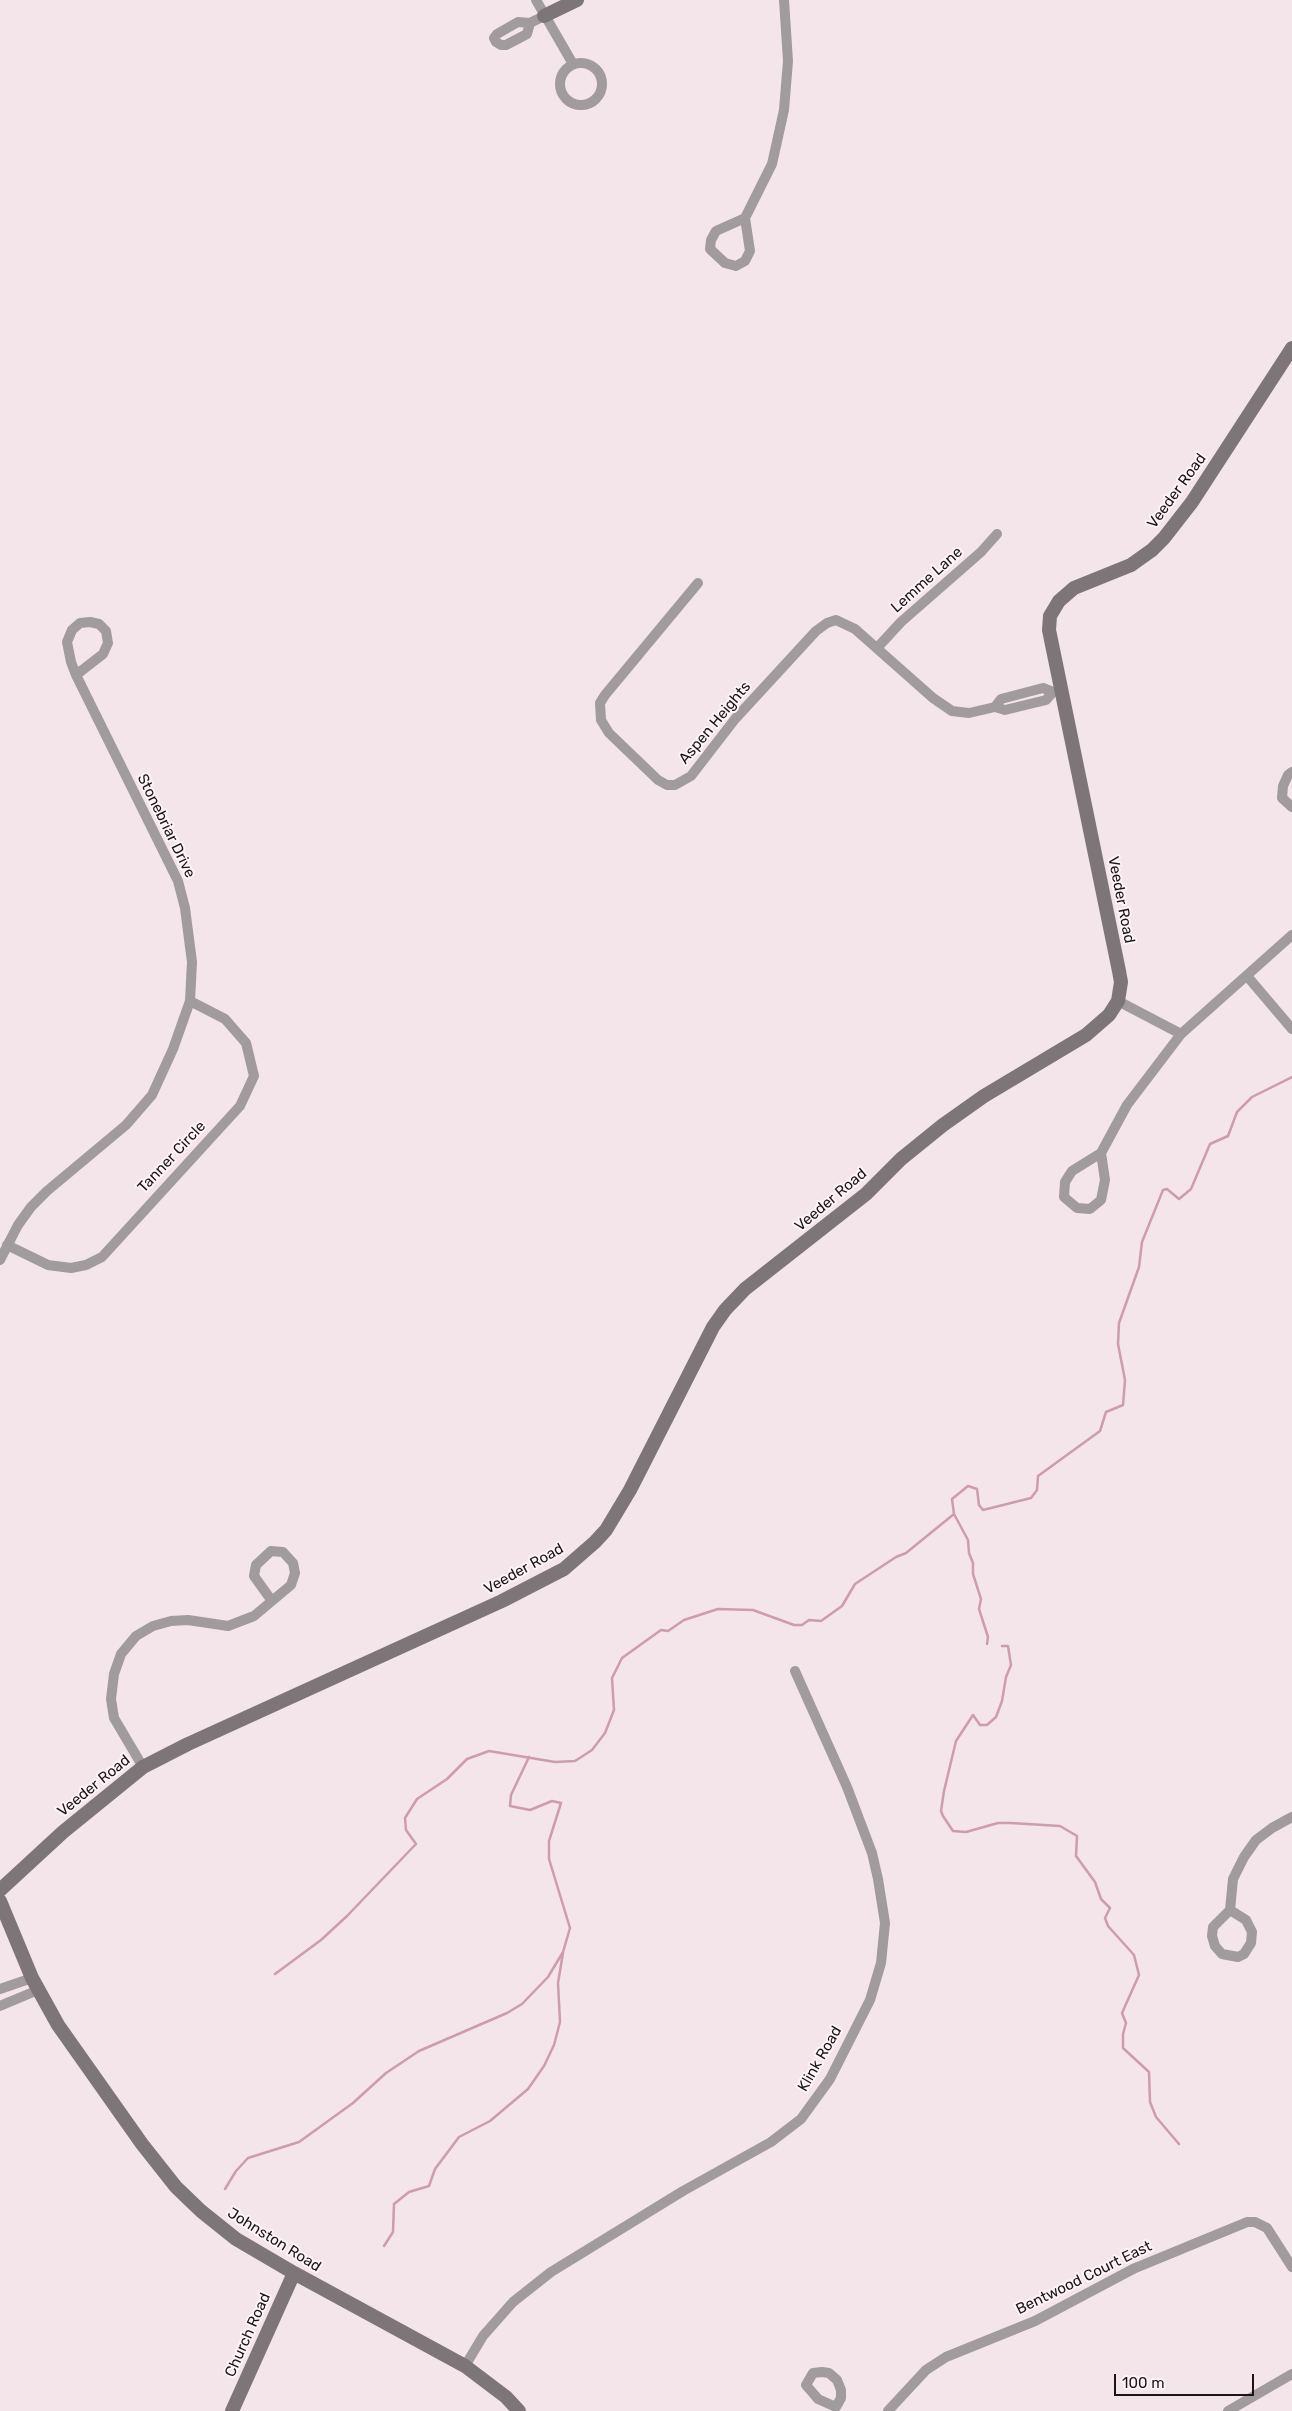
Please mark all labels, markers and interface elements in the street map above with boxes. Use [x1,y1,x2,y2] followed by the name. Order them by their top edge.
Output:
[1144,450,1210,532] street label: Veeder Road
[888,543,966,617] street label: Lemme Lane
[675,678,755,768] street label: Aspen Heights
[133,771,199,881] street label: Stonebriar Drive
[1104,855,1138,945] street label: Veeder Road
[134,1118,210,1196] street label: Tanner Circle
[791,1165,871,1235] street label: Veeder Road
[481,1540,567,1598] street label: Veeder Road
[54,1751,134,1821] street label: Veeder Road
[794,2023,846,2095] street label: Klink Road
[224,2204,324,2276] street label: Johnston Road
[1013,2237,1155,2319] street label: Bentwood Court East
[221,2290,275,2380] street label: Church Road
[1117,2364,1257,2396] scale bar
[1122,2374,1164,2392] text: 100 m

